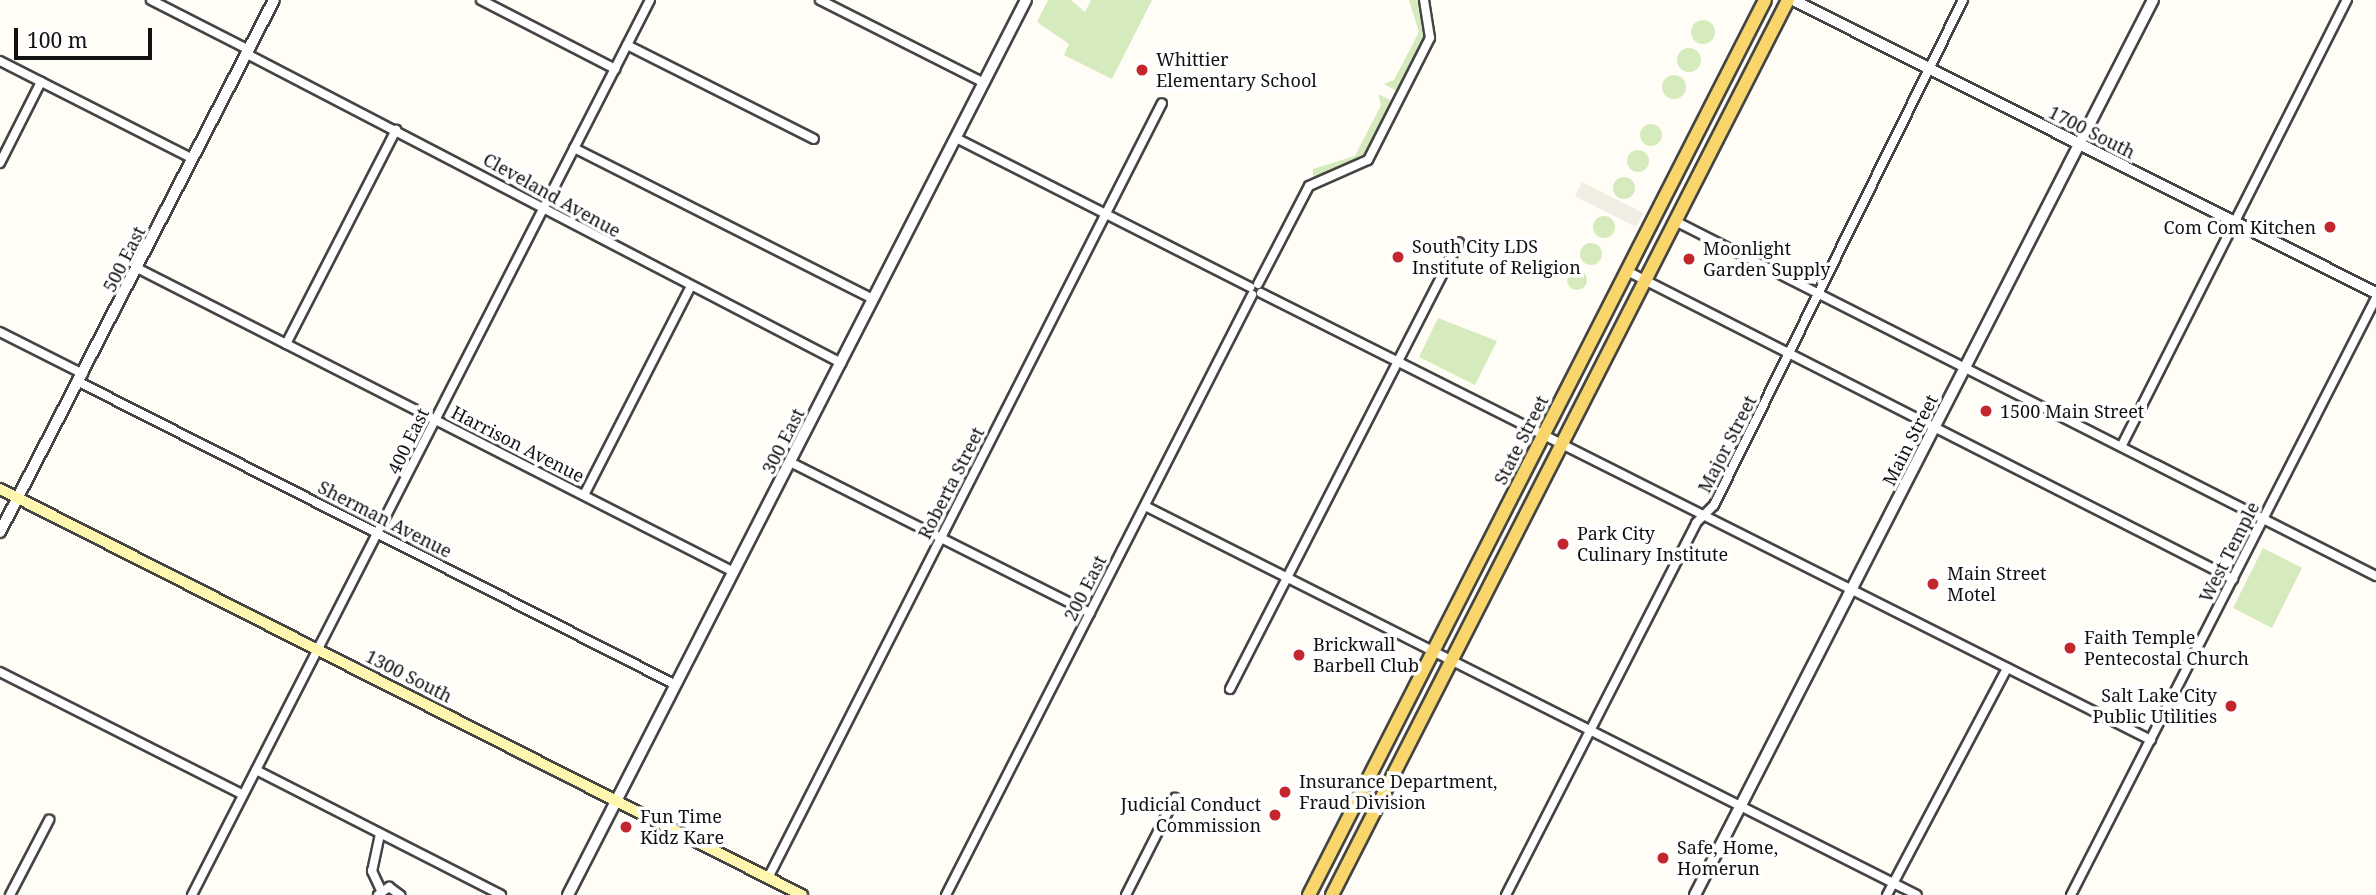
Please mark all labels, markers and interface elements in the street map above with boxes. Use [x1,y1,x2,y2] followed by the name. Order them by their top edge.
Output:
[18,14,156,58] scale bar
[27,26,88,54] text: 100 m
[1156,49,1317,92] place label: Whittier Elementary School
[1134,62,1150,78] marker: Whittier Elementary School
[2045,101,2139,163] street label: 1700 South
[480,148,624,242] street label: Cleveland Avenue
[2164,216,2316,238] place label: Com Com Kitchen
[2322,219,2338,235] marker: Com Com Kitchen
[98,223,150,295] street label: 500 East
[1412,236,1581,278] place label: South City LDS Institute of Religion
[1703,238,1831,280] place label: Moonlight Garden Supply
[1390,249,1406,265] marker: South City LDS Institute of Religion
[1681,251,1697,267] marker: Moonlight Garden Supply
[1878,391,1942,489] street label: Main Street
[1489,392,1553,488] street label: State Street
[1693,392,1761,496] street label: Major Street
[2000,400,2144,422] place label: 1500 Main Street
[448,401,588,487] street label: Harrison Avenue
[1978,403,1994,419] marker: 1500 Main Street
[383,405,433,477] street label: 400 East
[757,405,809,477] street label: 300 East
[914,423,988,543] street label: Roberta Street
[315,476,455,562] street label: Sherman Avenue
[2195,498,2263,606] street label: West Temple
[1577,523,1728,566] place label: Park City Culinary Institute
[1555,536,1571,552] marker: Park City Culinary Institute
[1059,552,1111,624] street label: 200 East
[1947,563,2046,606] place label: Main Street Motel
[1925,576,1941,592] marker: Main Street Motel
[2084,627,2249,670] place label: Faith Temple Pentecostal Church
[1313,634,1419,676] place label: Brickwall Barbell Club
[2062,640,2078,656] marker: Faith Temple Pentecostal Church
[362,645,456,707] street label: 1300 South
[1291,647,1307,663] marker: Brickwall Barbell Club
[2093,685,2217,728] place label: Salt Lake City Public Utilities
[2223,698,2239,714] marker: Salt Lake City Public Utilities
[1299,771,1498,814] place label: Insurance Department, Fraud Division
[1277,784,1293,800] marker: Insurance Department, Fraud Division
[1121,794,1261,836] place label: Judicial Conduct Commission
[640,806,724,848] place label: Fun Time Kidz Kare
[1267,807,1283,823] marker: Judicial Conduct Commission
[618,819,634,835] marker: Fun Time Kidz Kare
[1677,837,1778,880] place label: Safe, Home, Homerun
[1655,850,1671,866] marker: Safe, Home, Homerun

